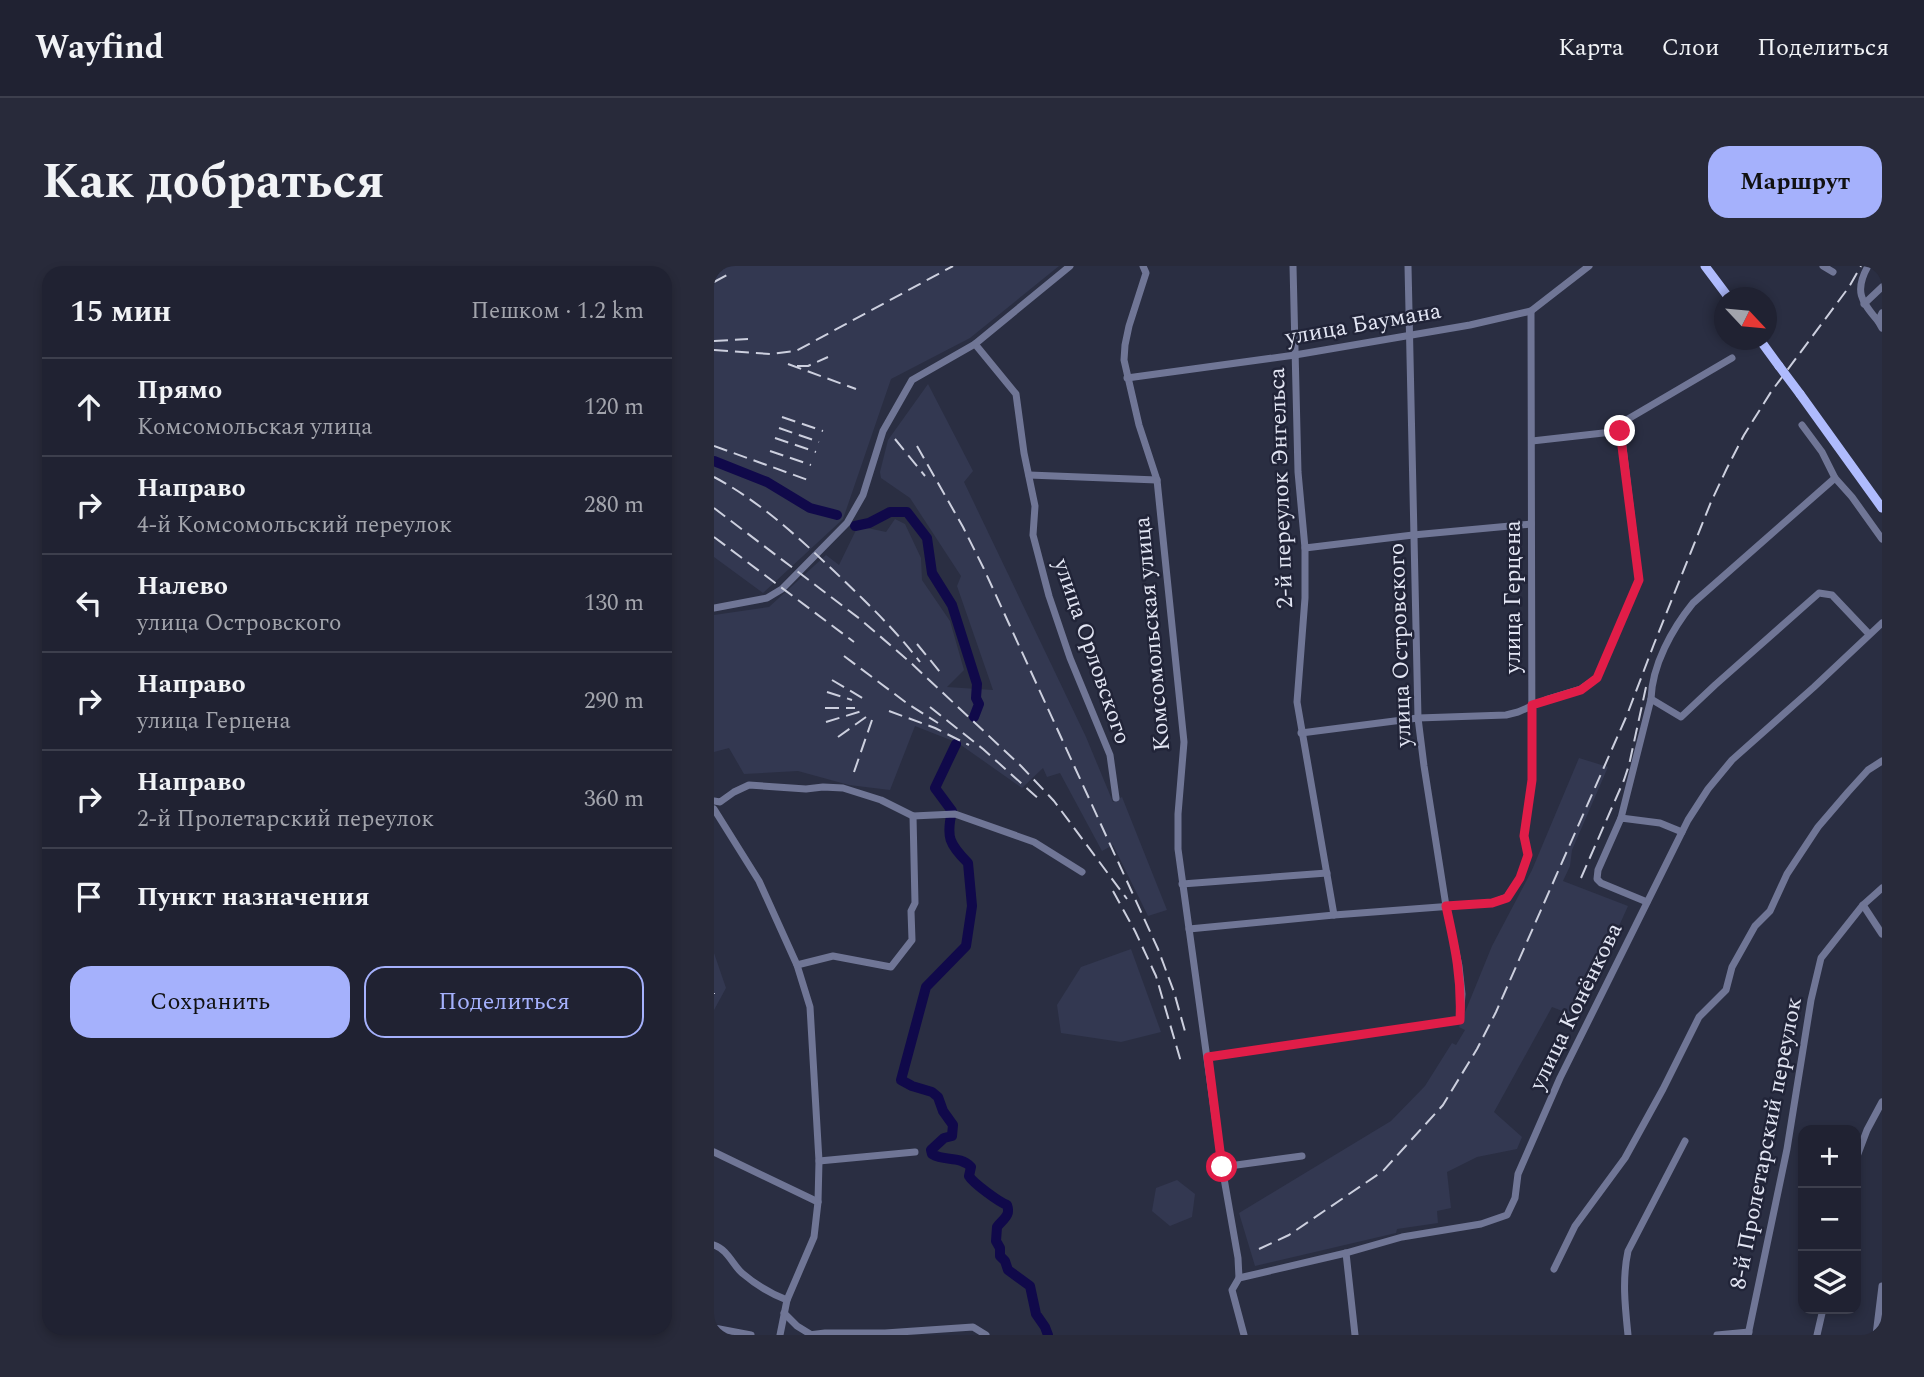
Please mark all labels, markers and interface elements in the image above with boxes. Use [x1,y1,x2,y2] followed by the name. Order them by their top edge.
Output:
[35,23,164,73] text: Wayfind
[1558,30,1624,66] text: Карта
[1662,30,1719,66] text: Слои
[1757,30,1889,66] text: Поделиться
[42,145,384,220] text: Как добраться
[1708,146,1882,218] button: Маршрут
[1714,287,1777,350] north arrow
[70,289,171,335] text: 15 мин
[471,294,644,329] text: Пешком · 1.2 km
[1282,294,1444,356] street label: улица Баумана
[1260,367,1303,609] street label: 2-й переулок Энгельса
[137,370,222,410] text: Прямо
[70,388,108,426] icon: ahead
[584,390,644,425] text: 120 m
[137,410,372,445] text: Комсомольская улица
[1604,415,1635,446] route end
[137,468,246,508] text: Направо
[70,486,108,524] icon: right
[584,488,644,523] text: 280 m
[137,508,452,543] text: 4-й Комсомольский переулок
[1125,515,1180,753] street label: Комсомольская улица
[1496,520,1531,675] street label: улица Герцена
[1379,542,1422,749] street label: улица Островского
[1043,553,1140,749] street label: улица Орловского
[137,566,228,606] text: Налево
[70,584,108,622] icon: left
[584,586,644,621] text: 130 m
[137,606,341,641] text: улица Островского
[137,664,246,704] text: Направо
[70,682,108,720] icon: right
[584,684,644,719] text: 290 m
[137,704,291,739] text: улица Герцена
[137,762,246,802] text: Направо
[70,780,108,818] icon: right
[584,782,644,817] text: 360 m
[137,802,434,837] text: 2-й Пролетарский переулок
[137,877,370,917] text: Пункт назначения
[70,878,108,916] icon: arrive
[1520,917,1632,1097] street label: улица Конёнкова
[70,966,350,1038] button: Сохранить
[364,966,644,1038] button: Поделиться
[1721,994,1812,1292] street label: 8-й Пролетарский переулок
[1798,1125,1861,1314] map controls
[1798,1125,1861,1188] button: +
[1206,1151,1237,1182] route start
[1798,1188,1861,1251] button: −
[1798,1251,1861,1314] button: layers

